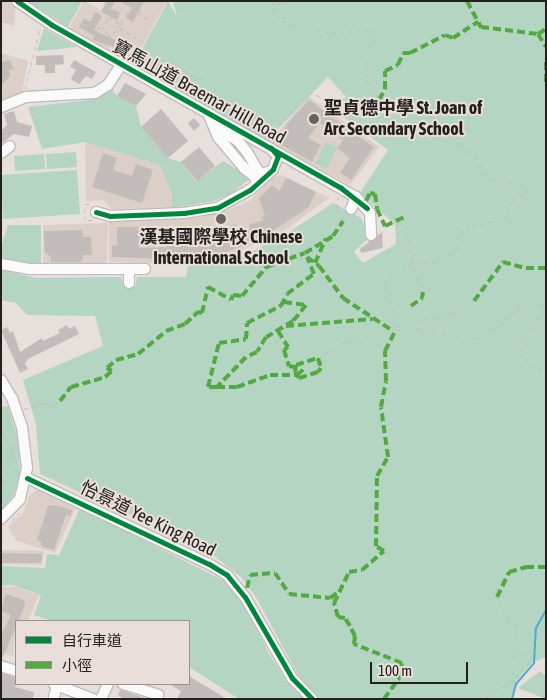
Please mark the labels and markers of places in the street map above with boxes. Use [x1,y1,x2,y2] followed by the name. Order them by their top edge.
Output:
[324,98,482,140] place label: 聖貞德中學 St. Joan of Arc Secondary School
[308,113,320,125] marker: 聖貞德中學 St. Joan of Arc Secondary School
[215,213,227,225] marker: 漢基國際學校 Chinese International School
[140,227,302,270] place label: 漢基國際學校 Chinese International School

